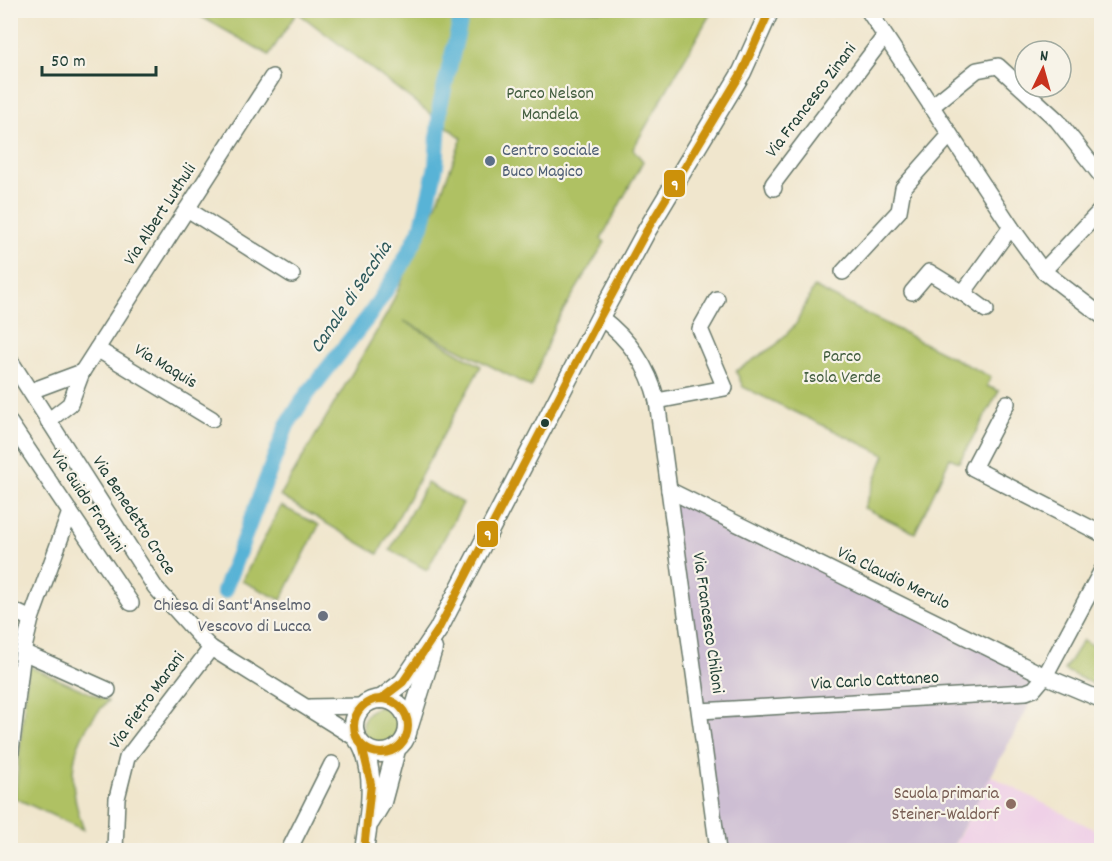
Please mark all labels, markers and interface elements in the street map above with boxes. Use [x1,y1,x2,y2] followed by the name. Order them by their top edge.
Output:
[761,38,863,164] street label: Via Francesco Zinani
[42,39,156,77] scale bar
[1013,39,1073,99] north arrow
[1039,45,1049,68] text: N
[51,50,86,75] text: 50 m
[506,82,594,128] park label: Parco Nelson Mandela
[502,139,599,185] place label: Centro sociale Buco Magico
[483,154,497,168] marker: Centro sociale Buco Magico
[119,159,203,271] street label: Via Albert Luthuli
[663,169,686,198] line badge: 9
[671,175,679,198] text: 9
[304,235,401,360] water label: Canale di Secchia
[128,338,202,396] street label: Via Maquis
[803,345,881,391] park label: Parco Isola Verde
[539,417,551,429] unlabelled marker
[44,446,130,558] street label: Via Guido Franzini
[85,451,181,581] street label: Via Benedetto Croce
[476,520,499,548] line badge: 9
[484,525,492,548] text: 9
[832,541,954,617] street label: Via Claudio Merulo
[685,551,729,695] street label: Via Francesco Chiloni
[153,594,312,640] place label: Chiesa di Sant'Anselmo Vescovo di Lucca
[316,609,330,623] marker: Chiesa di Sant'Anselmo Vescovo di Lucca
[104,647,192,755] street label: Via Pietro Marani
[810,666,940,698] street label: Via Carlo Cattaneo
[892,782,1000,828] place label: Scuola primaria Steiner-Waldorf
[1004,797,1018,811] marker: Scuola primaria Steiner-Waldorf

